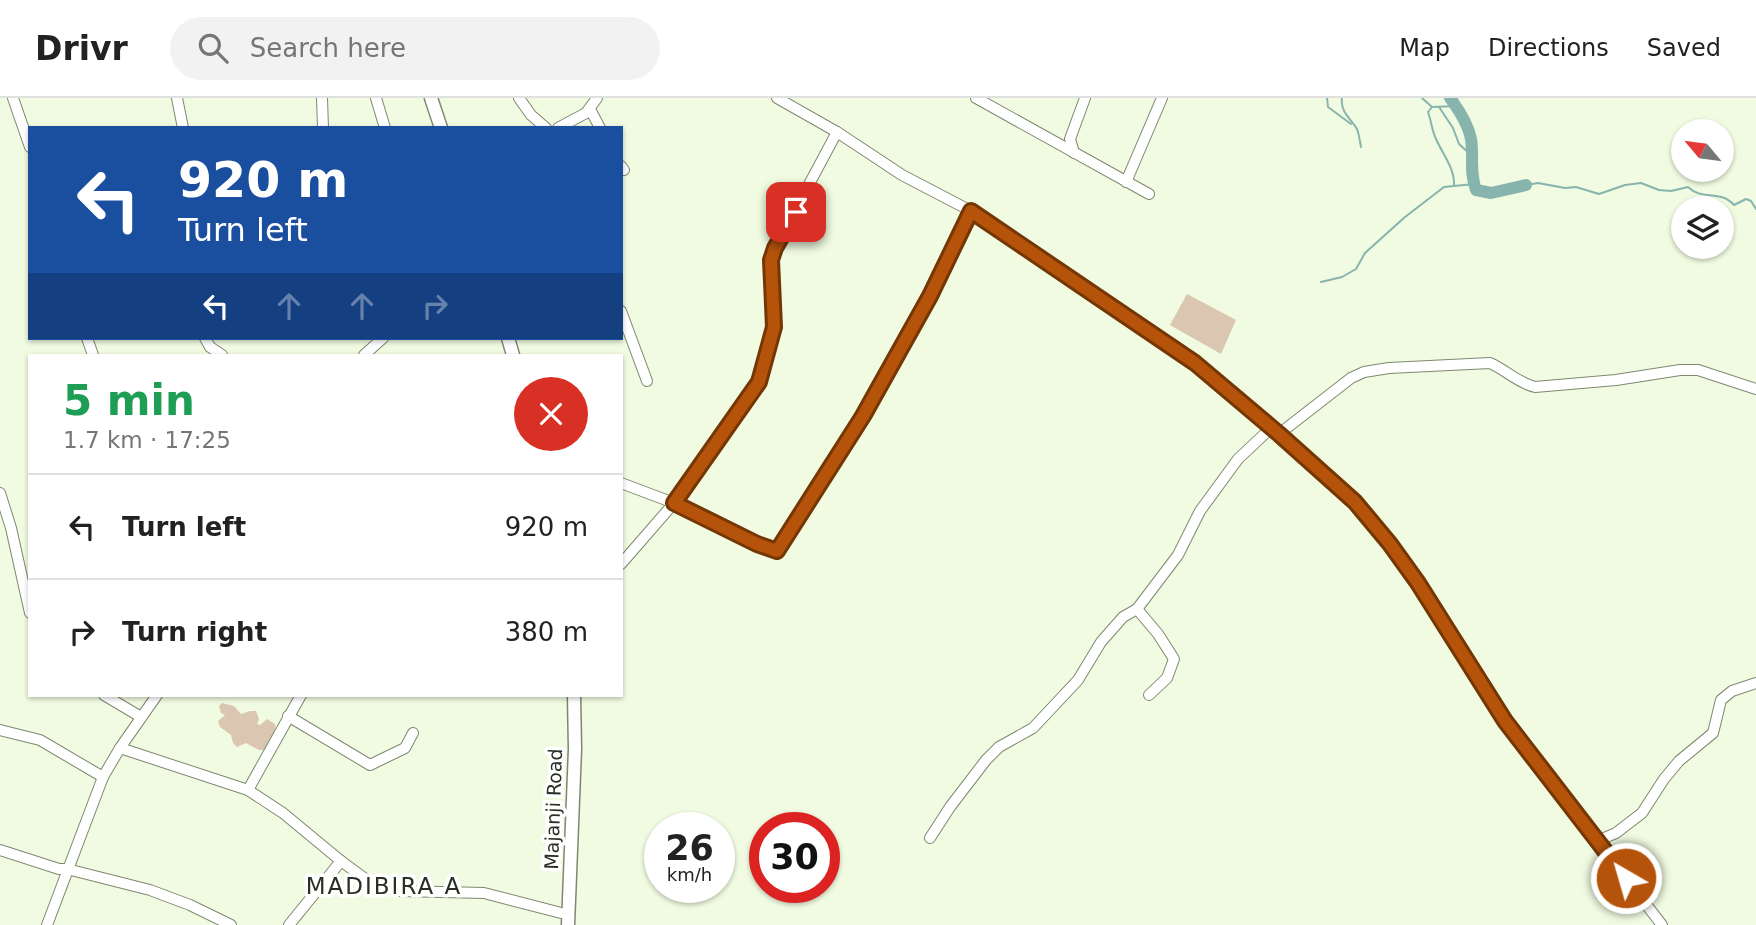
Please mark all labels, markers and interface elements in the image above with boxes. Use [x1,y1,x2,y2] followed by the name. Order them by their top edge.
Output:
[170,17,660,80] search box
[35,29,128,68] text: Drivr
[194,29,232,67] icon: search
[250,33,406,63] text: Search here
[1399,34,1450,62] text: Map
[1488,34,1609,62] text: Directions
[1647,34,1721,62] text: Saved
[1671,119,1734,182] north arrow
[1671,119,1734,259] map controls
[178,152,348,209] text: 920 m
[63,154,154,245] icon: left
[766,182,826,242] pin
[777,193,815,231] icon: arrive
[1671,196,1734,259] button: layers
[178,211,308,249] text: Turn left
[197,287,235,325] icon: left
[270,287,308,325] icon: ahead
[343,287,381,325] icon: ahead
[416,287,454,325] icon: right
[63,376,195,425] text: 5 min
[514,377,588,451] button: close
[63,427,231,453] text: 1.7 km · 17:25
[63,508,101,546] icon: left
[122,512,246,542] text: Turn left
[505,512,588,542] text: 920 m
[63,613,101,651] icon: right
[122,617,267,647] text: Turn right
[505,617,588,647] text: 380 m
[540,748,566,870] street label: Majanji Road
[749,812,840,903] speed limit sign: 30
[665,828,714,868] text: 26
[1589,841,1663,915] position arrow
[667,864,712,885] text: km/h
[306,873,462,899] district label: MADIBIRA A

